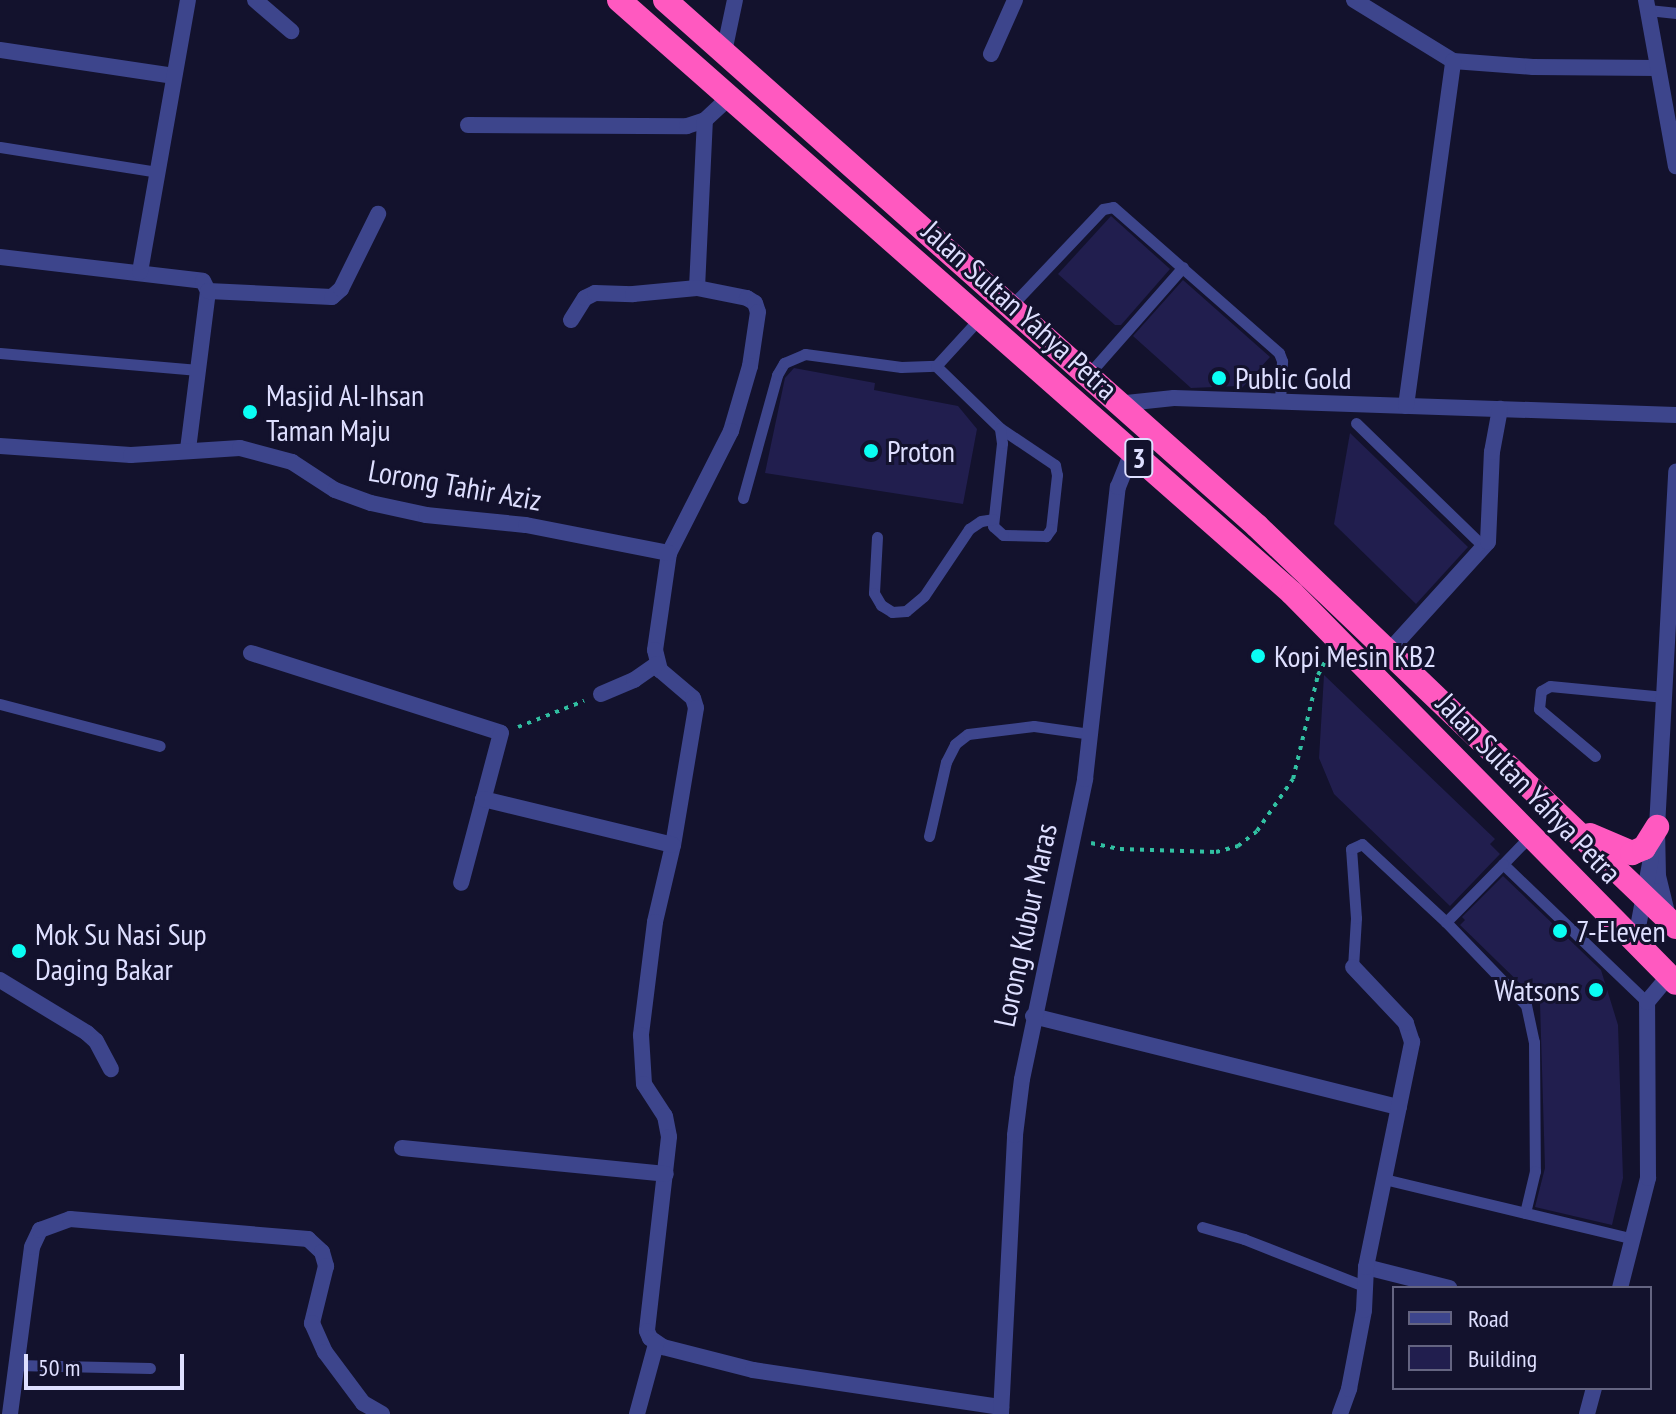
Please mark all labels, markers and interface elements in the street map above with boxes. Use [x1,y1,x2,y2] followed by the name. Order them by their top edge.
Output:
[915,213,1125,407] street label: Jalan Sultan Yahya Petra
[1235,360,1352,396] place label: Public Gold
[1210,369,1228,387] marker: Public Gold
[266,377,425,448] place label: Masjid Al-Ihsan Taman Maju
[241,403,259,421] marker: Masjid Al-Ihsan Taman Maju
[887,433,955,469] place label: Proton
[1123,434,1155,482] road number: 3
[862,442,880,460] marker: Proton
[365,452,545,518] street label: Lorong Tahir Aziz
[1274,638,1437,674] place label: Kopi Mesin KB2
[1249,647,1267,665] marker: Kopi Mesin KB2
[1429,685,1629,891] street label: Jalan Sultan Yahya Petra
[986,820,1064,1030] street label: Lorong Kubur Maras
[1576,913,1666,949] place label: 7-Eleven
[35,916,207,986] place label: Mok Su Nasi Sup Daging Bakar
[1551,922,1569,940] marker: 7-Eleven
[10,942,28,960] marker: Mok Su Nasi Sup Daging Bakar
[1494,972,1580,1008] place label: Watsons
[1587,981,1605,999] marker: Watsons
[1392,1286,1652,1390] legend
[1468,1303,1509,1334] text: Road
[28,1338,188,1388] scale bar
[1468,1343,1537,1374] text: Building
[38,1352,80,1383] text: 50 m

